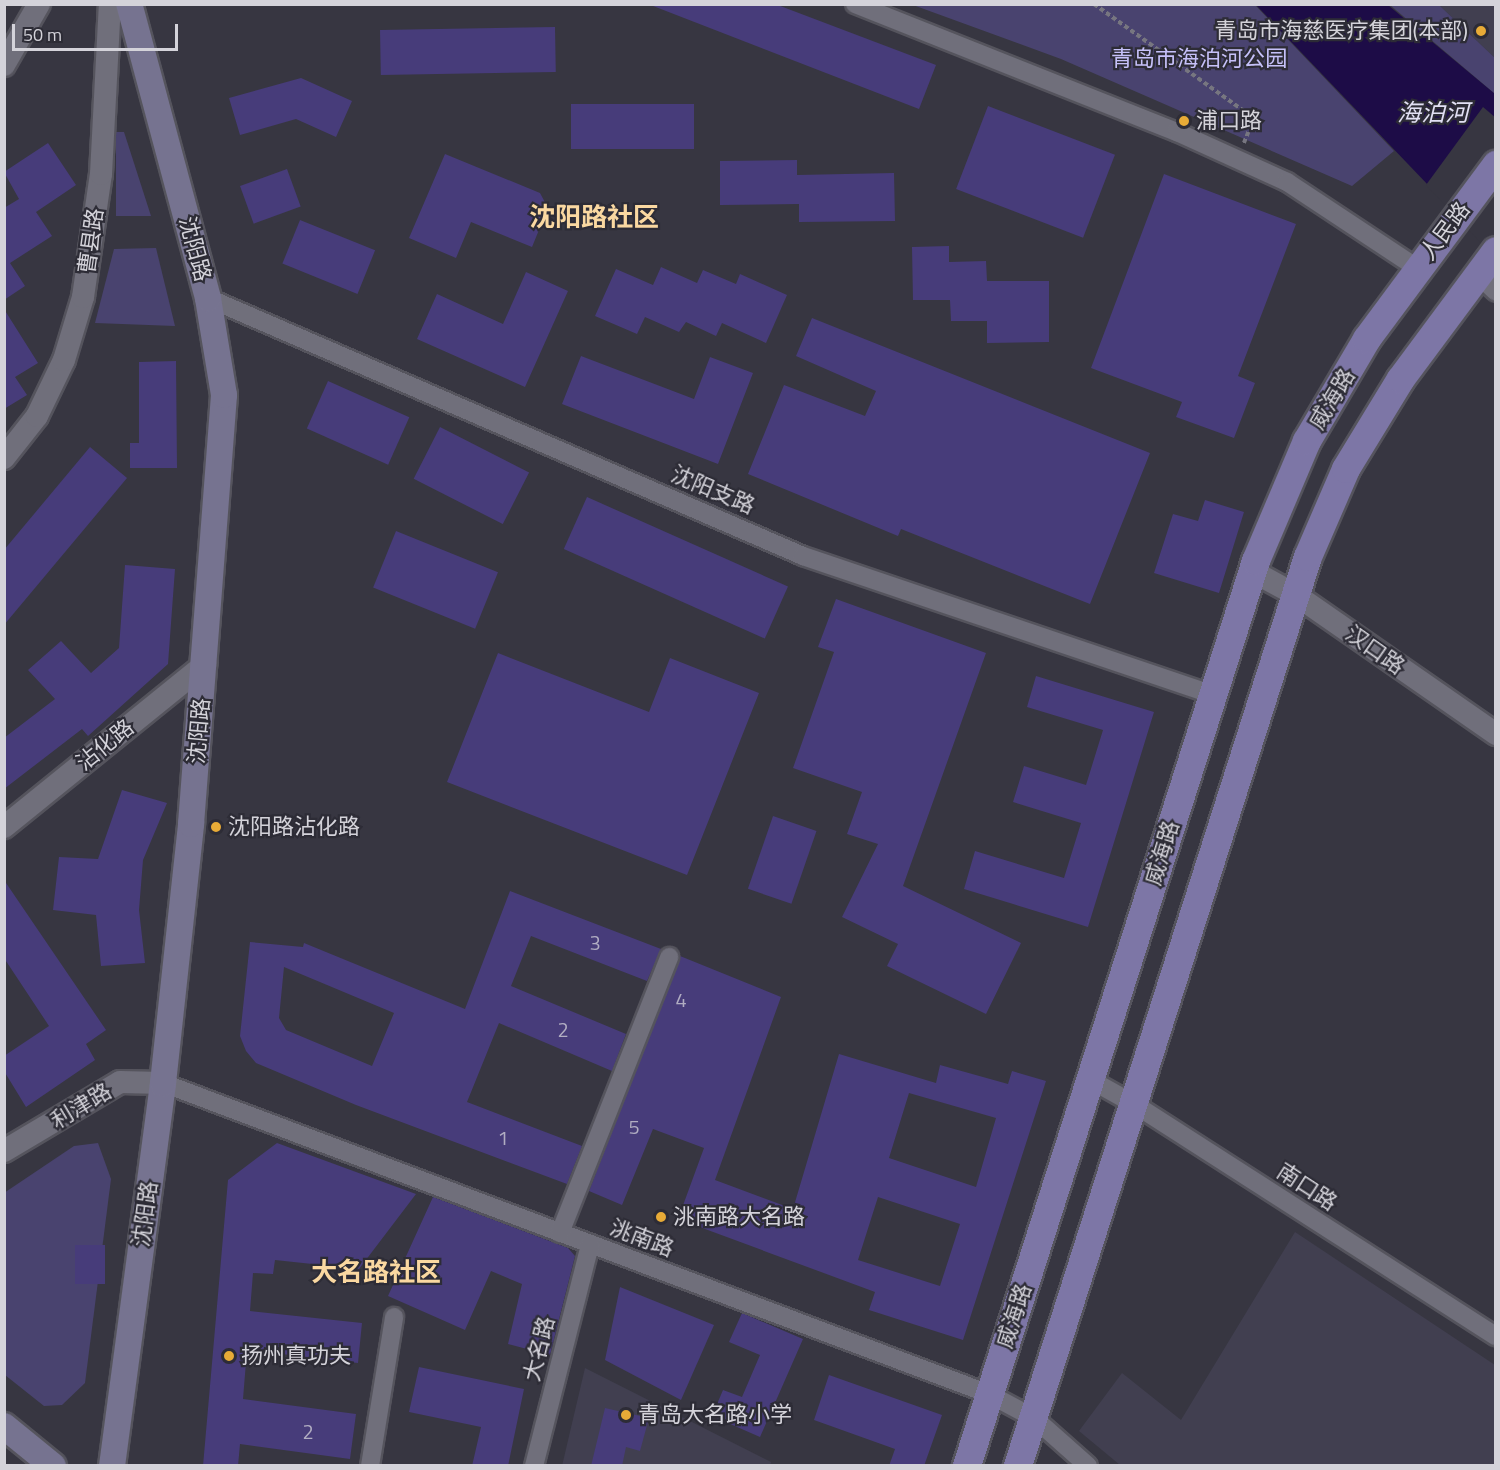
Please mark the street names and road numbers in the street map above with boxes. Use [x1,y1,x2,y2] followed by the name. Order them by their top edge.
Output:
[1415,197,1475,265] street label: 人民路
[73,206,109,276] street label: 曹县路
[174,214,216,284] street label: 沈阳路
[1304,364,1360,434] street label: 威海路
[667,461,759,519] street label: 沈阳支路
[1340,620,1410,680] street label: 汉口路
[183,697,215,765] street label: 沈阳路
[71,714,139,776] street label: 沾化路
[1140,818,1184,888] street label: 威海路
[46,1078,116,1134] street label: 利津路
[1272,1158,1342,1216] street label: 南口路
[127,1179,163,1249] street label: 沈阳路
[606,1214,678,1262] street label: 洮南路
[991,1281,1037,1351] street label: 威海路
[518,1314,560,1384] street label: 大名路

